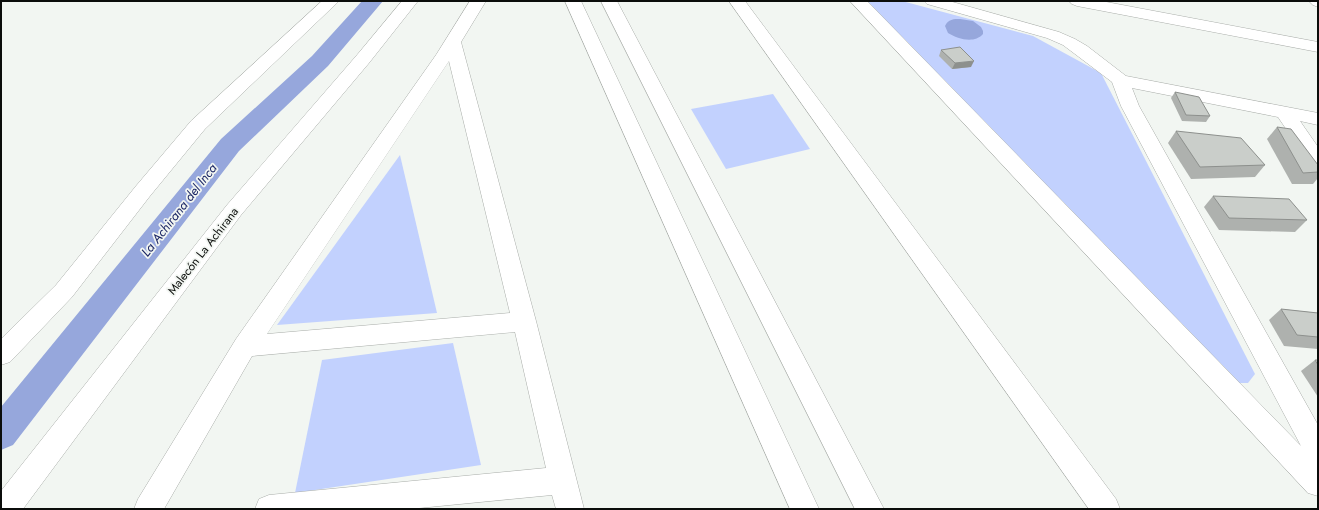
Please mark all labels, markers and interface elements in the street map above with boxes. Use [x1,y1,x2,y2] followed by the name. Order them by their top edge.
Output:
[137,159,221,261] water label: La Achirana del Inca
[163,203,243,298] street label: Malecón La Achirana

